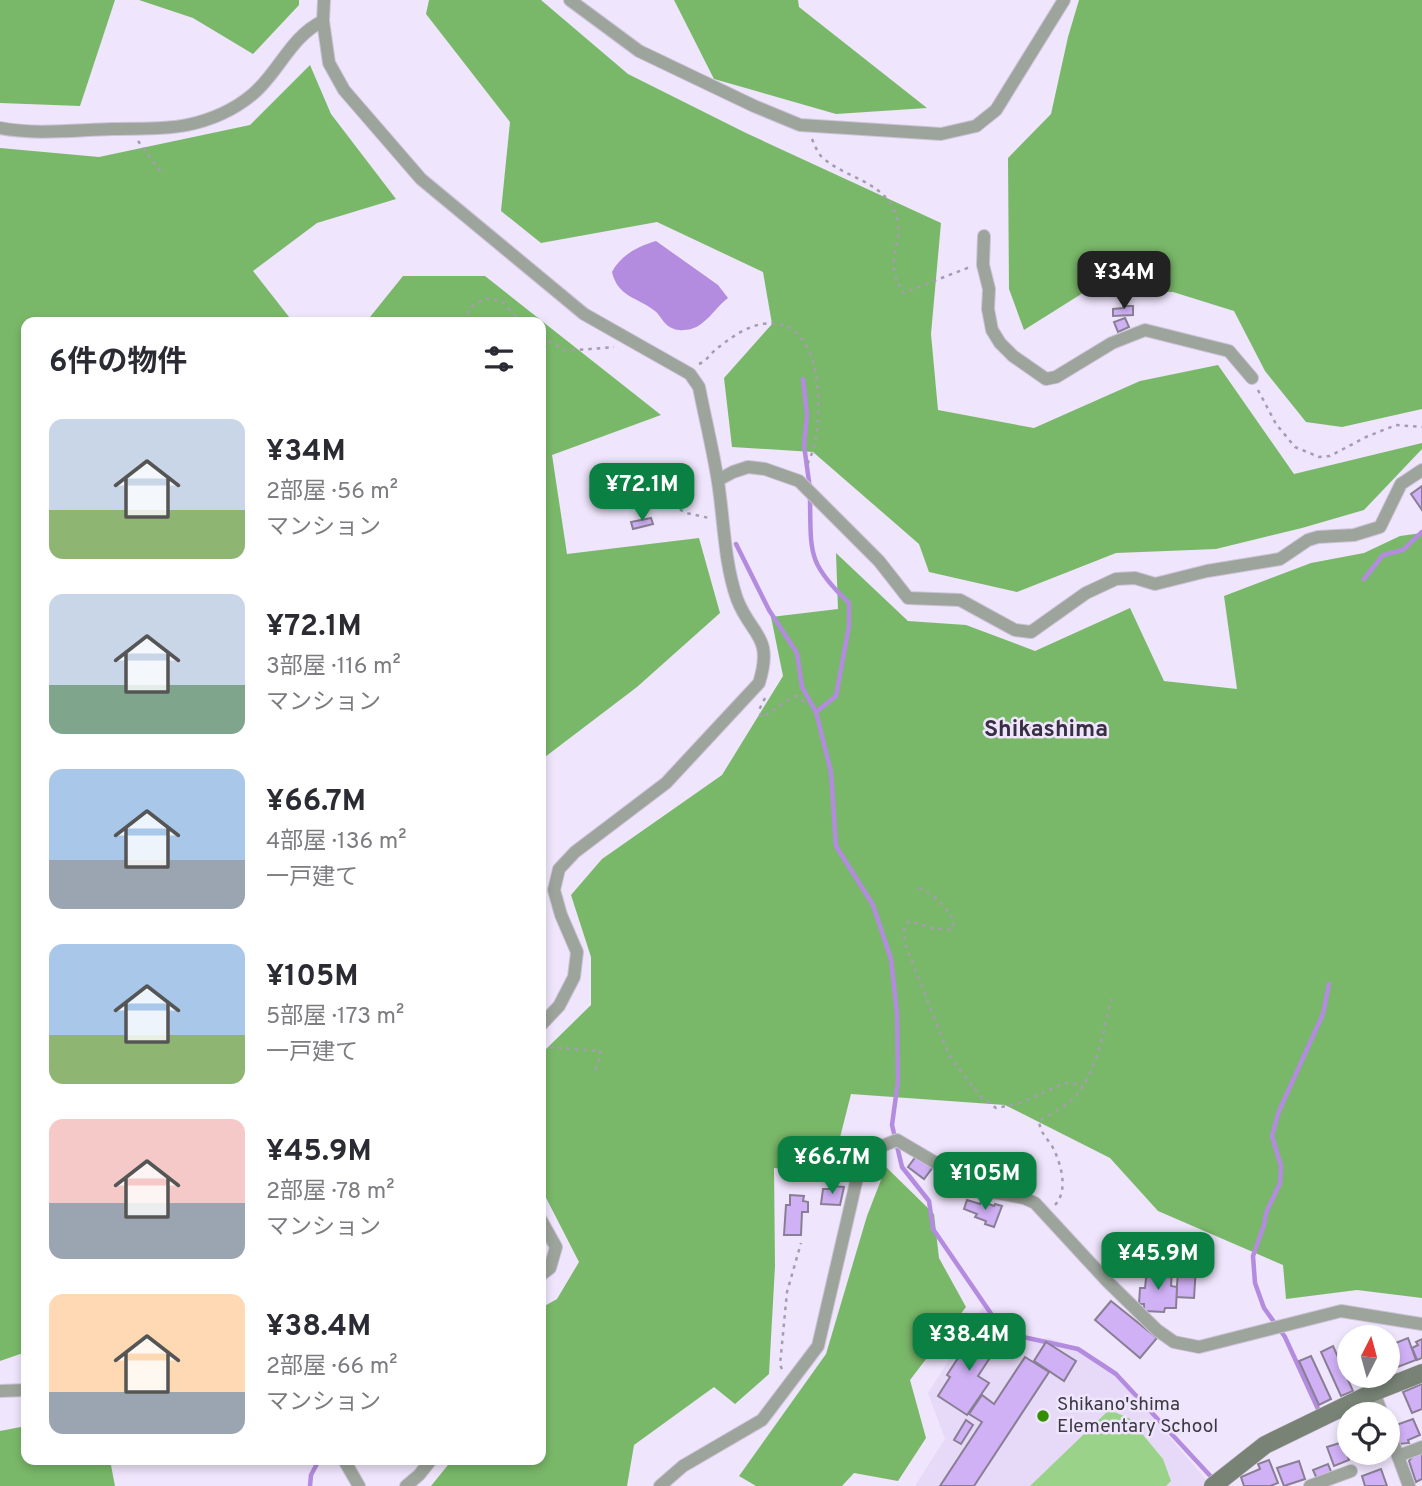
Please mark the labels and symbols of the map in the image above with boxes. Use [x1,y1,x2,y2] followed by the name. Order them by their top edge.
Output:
[1083,252,1165,311] pin: ¥34M
[585,463,699,523] pin: ¥72.1M
[984,716,1108,745] district label: Shikashima
[775,1136,889,1196] pin: ¥66.7M
[936,1152,1034,1212] pin: ¥105M
[1101,1232,1215,1292] pin: ¥45.9M
[912,1314,1026,1373] pin: ¥38.4M
[1337,1325,1400,1388] north arrow
[1057,1393,1218,1439] place label: Shikano'shima Elementary School
[1035,1408,1051,1424] marker: Shikano'shima Elementary School

